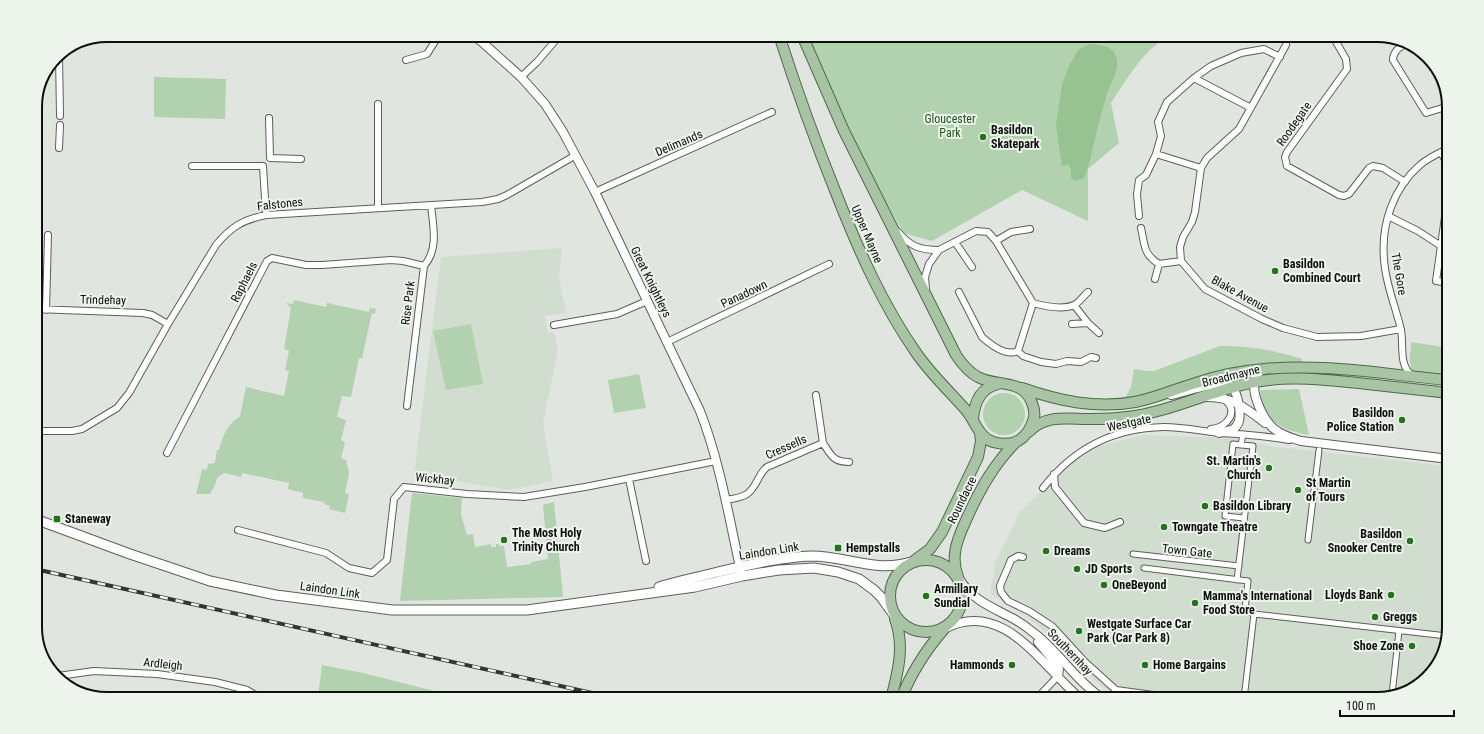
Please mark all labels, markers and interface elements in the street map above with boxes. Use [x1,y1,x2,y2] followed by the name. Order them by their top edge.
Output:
[1274,99,1315,149] street label: Roodegate
[924,112,976,140] park label: Gloucester Park
[991,123,1040,151] place label: Basildon Skatepark
[653,127,705,159] street label: Delimands
[978,132,988,142] marker: Basildon Skatepark
[256,195,304,213] street label: Falstones
[848,203,886,266] street label: Upper Mayne
[628,244,674,320] street label: Great Knightleys
[1388,252,1410,297] street label: The Gore
[1283,257,1361,285] place label: Basildon Combined Court
[228,259,260,305] street label: Raphaels
[1270,266,1280,276] marker: Basildon Combined Court
[1209,273,1271,316] street label: Blake Avenue
[719,277,770,311] street label: Panadown
[398,280,418,326] street label: Rise Park
[80,293,126,307] street label: Trindehay
[1201,362,1262,390] street label: Broadmayne
[1327,406,1394,434] place label: Basildon Police Station
[1106,411,1153,434] street label: Westgate
[1397,415,1407,425] marker: Basildon Police Station
[763,432,809,462] street label: Cressells
[1207,454,1262,482] place label: St. Martin's Church
[1264,463,1274,473] marker: St. Martin's Church
[415,470,455,488] street label: Wickhay
[945,474,980,526] street label: Roundacre
[1306,476,1351,504] place label: St Martin of Tours
[1293,485,1303,495] marker: St Martin of Tours
[1213,499,1292,513] place label: Basildon Library
[1200,501,1210,511] marker: Basildon Library
[65,512,112,526] place label: Staneway
[52,514,62,524] marker: Staneway
[1172,520,1258,534] place label: Towngate Theatre
[1159,522,1169,532] marker: Towngate Theatre
[512,526,582,554] place label: The Most Holy Trinity Church
[1328,527,1402,555] place label: Basildon Snooker Centre
[499,535,509,545] marker: The Most Holy Trinity Church
[1405,536,1415,546] marker: Basildon Snooker Centre
[738,539,800,563] street label: Laindon Link
[846,541,901,555] place label: Hempstalls
[1161,541,1213,561] street label: Town Gate
[833,543,843,553] marker: Hempstalls
[1054,544,1091,558] place label: Dreams
[1041,546,1051,556] marker: Dreams
[1085,562,1133,576] place label: JD Sports
[1072,564,1082,574] marker: JD Sports
[1112,578,1166,592] place label: OneBeyond
[299,579,361,601] street label: Laindon Link
[1099,580,1109,590] marker: OneBeyond
[934,582,979,610] place label: Armillary Sundial
[1325,588,1383,602] place label: Lloyds Bank
[1203,589,1312,617] place label: Mamma's International Food Store
[1386,590,1396,600] marker: Lloyds Bank
[921,591,931,601] marker: Armillary Sundial
[1190,598,1200,608] marker: Mamma's International Food Store
[1383,610,1418,624] place label: Greggs
[1370,612,1380,622] marker: Greggs
[1087,617,1191,645] place label: Westgate Surface Car Park (Car Park 8)
[1044,626,1096,678] street label: Southernhay
[1074,626,1084,636] marker: Westgate Surface Car Park (Car Park 8)
[1353,639,1404,653] place label: Shoe Zone
[1407,641,1417,651] marker: Shoe Zone
[143,655,183,673] street label: Ardleigh
[950,658,1005,672] place label: Hammonds
[1153,658,1227,672] place label: Home Bargains
[1007,660,1017,670] marker: Hammonds
[1140,660,1150,670] marker: Home Bargains
[1340,692,1454,718] scale bar
[1346,699,1376,713] text: 100 m

